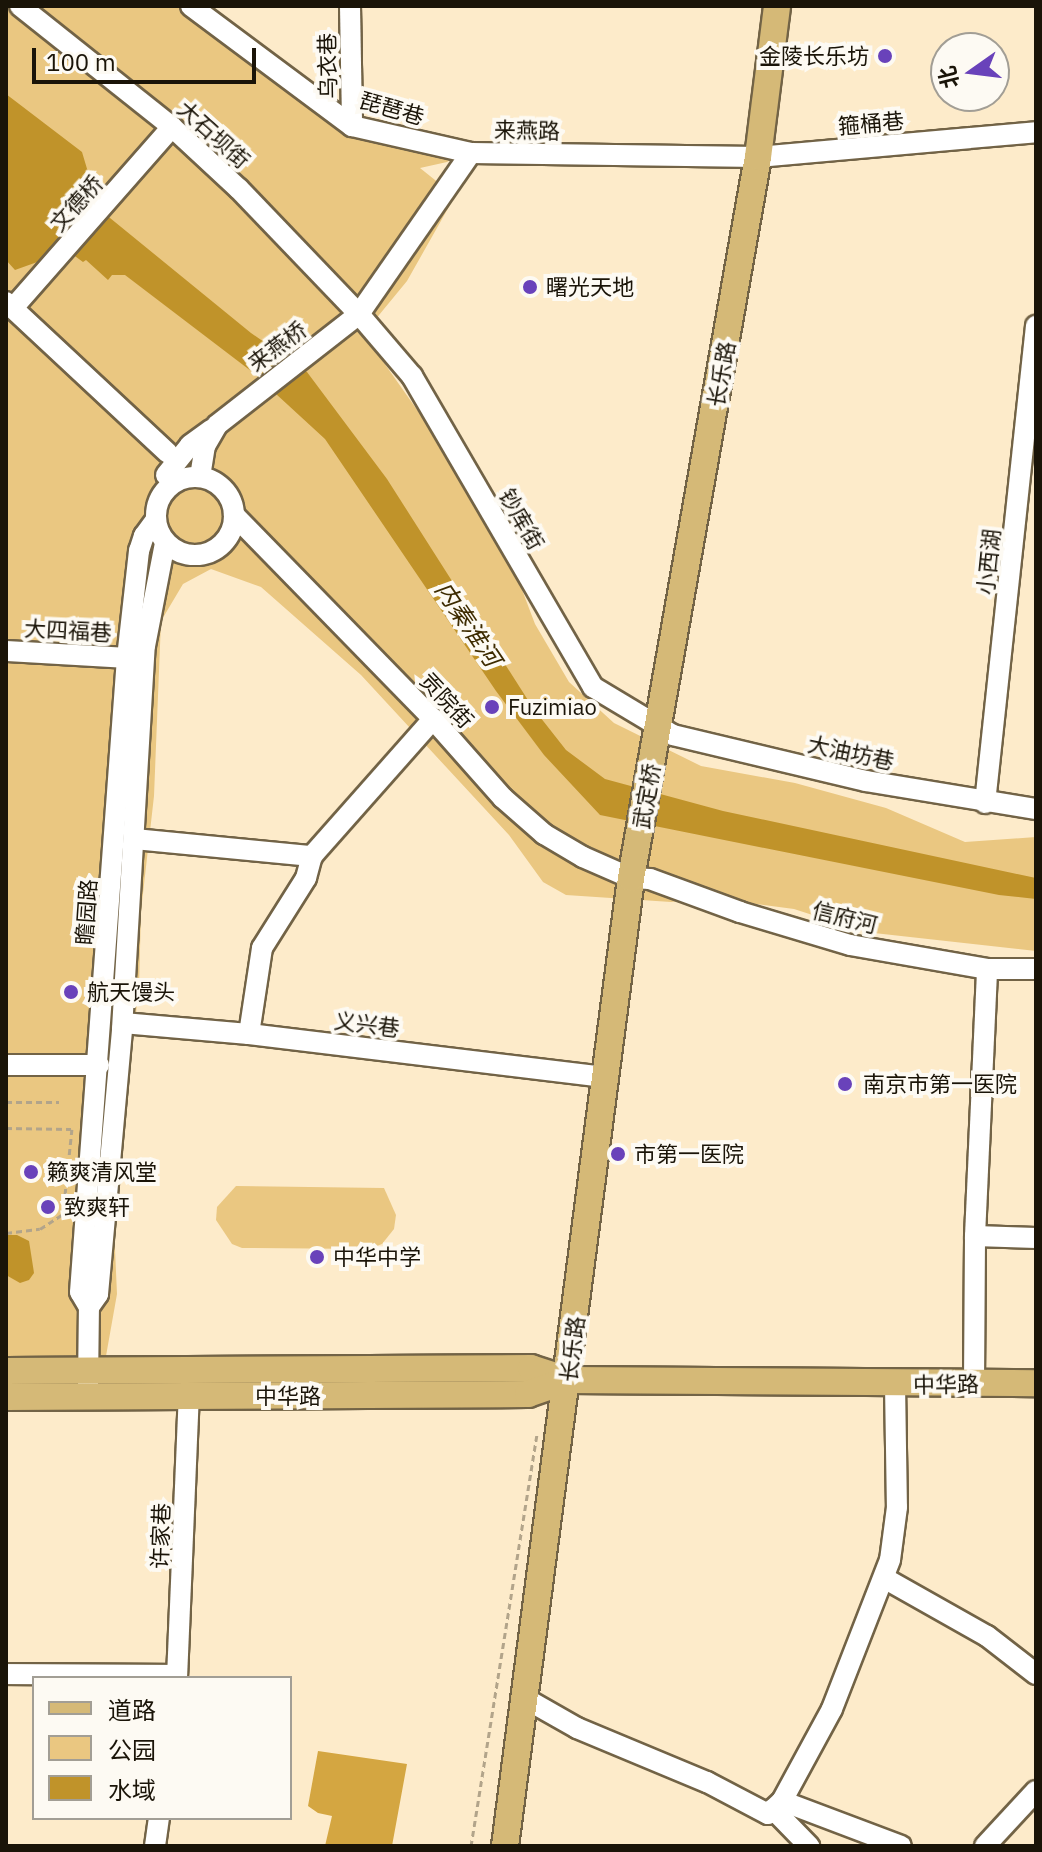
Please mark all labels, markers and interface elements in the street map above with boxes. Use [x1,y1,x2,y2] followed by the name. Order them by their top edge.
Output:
[36,32,260,82] scale bar
[930,32,1010,112] north arrow
[313,33,341,99] street label: 乌衣巷
[759,43,869,69] place label: 金陵长乐坊
[46,46,116,78] text: 100 m
[876,47,894,65] marker: 金陵长乐坊
[931,63,965,92] text: 北
[357,86,427,130] street label: 琵琶巷
[172,95,256,173] street label: 大石坝街
[837,107,905,139] street label: 箍桶巷
[494,116,560,144] street label: 来燕路
[44,170,108,236] street label: 文德桥
[546,274,634,300] place label: 曙光天地
[521,278,539,296] marker: 曙光天地
[243,316,311,376] street label: 来燕桥
[702,339,740,409] street label: 长乐路
[494,484,550,554] street label: 钞库街
[971,528,1005,596] street label: 小西湖
[429,576,507,672] water label: 内秦淮河
[23,615,113,645] street label: 大四福巷
[415,667,479,733] street label: 贡院街
[508,694,597,720] place label: Fuzimiao
[483,698,501,716] marker: Fuzimiao
[805,730,897,774] street label: 大油坊巷
[627,761,665,831] street label: 武定桥
[71,878,101,946] street label: 瞻园路
[810,896,880,938] street label: 信府河
[87,979,175,1005] place label: 航天馒头
[62,983,80,1001] marker: 航天馒头
[333,1007,401,1041] street label: 义兴巷
[863,1071,1017,1097] place label: 南京市第一医院
[834,1073,856,1095] marker: 南京市第一医院
[634,1141,744,1167] place label: 市第一医院
[609,1145,627,1163] marker: 市第一医院
[47,1159,157,1185] place label: 籁爽清风堂
[22,1163,40,1181] marker: 籁爽清风堂
[64,1194,130,1220] place label: 致爽轩
[39,1198,57,1216] marker: 致爽轩
[333,1244,421,1270] place label: 中华中学
[308,1248,326,1266] marker: 中华中学
[555,1315,589,1383] street label: 长乐路
[913,1370,979,1398] street label: 中华路
[255,1383,321,1409] street label: 中华路
[146,1503,174,1569] street label: 许家巷
[32,1676,292,1820] legend
[108,1694,156,1726] text: 道路
[108,1734,156,1766] text: 公园
[108,1774,156,1806] text: 水域

